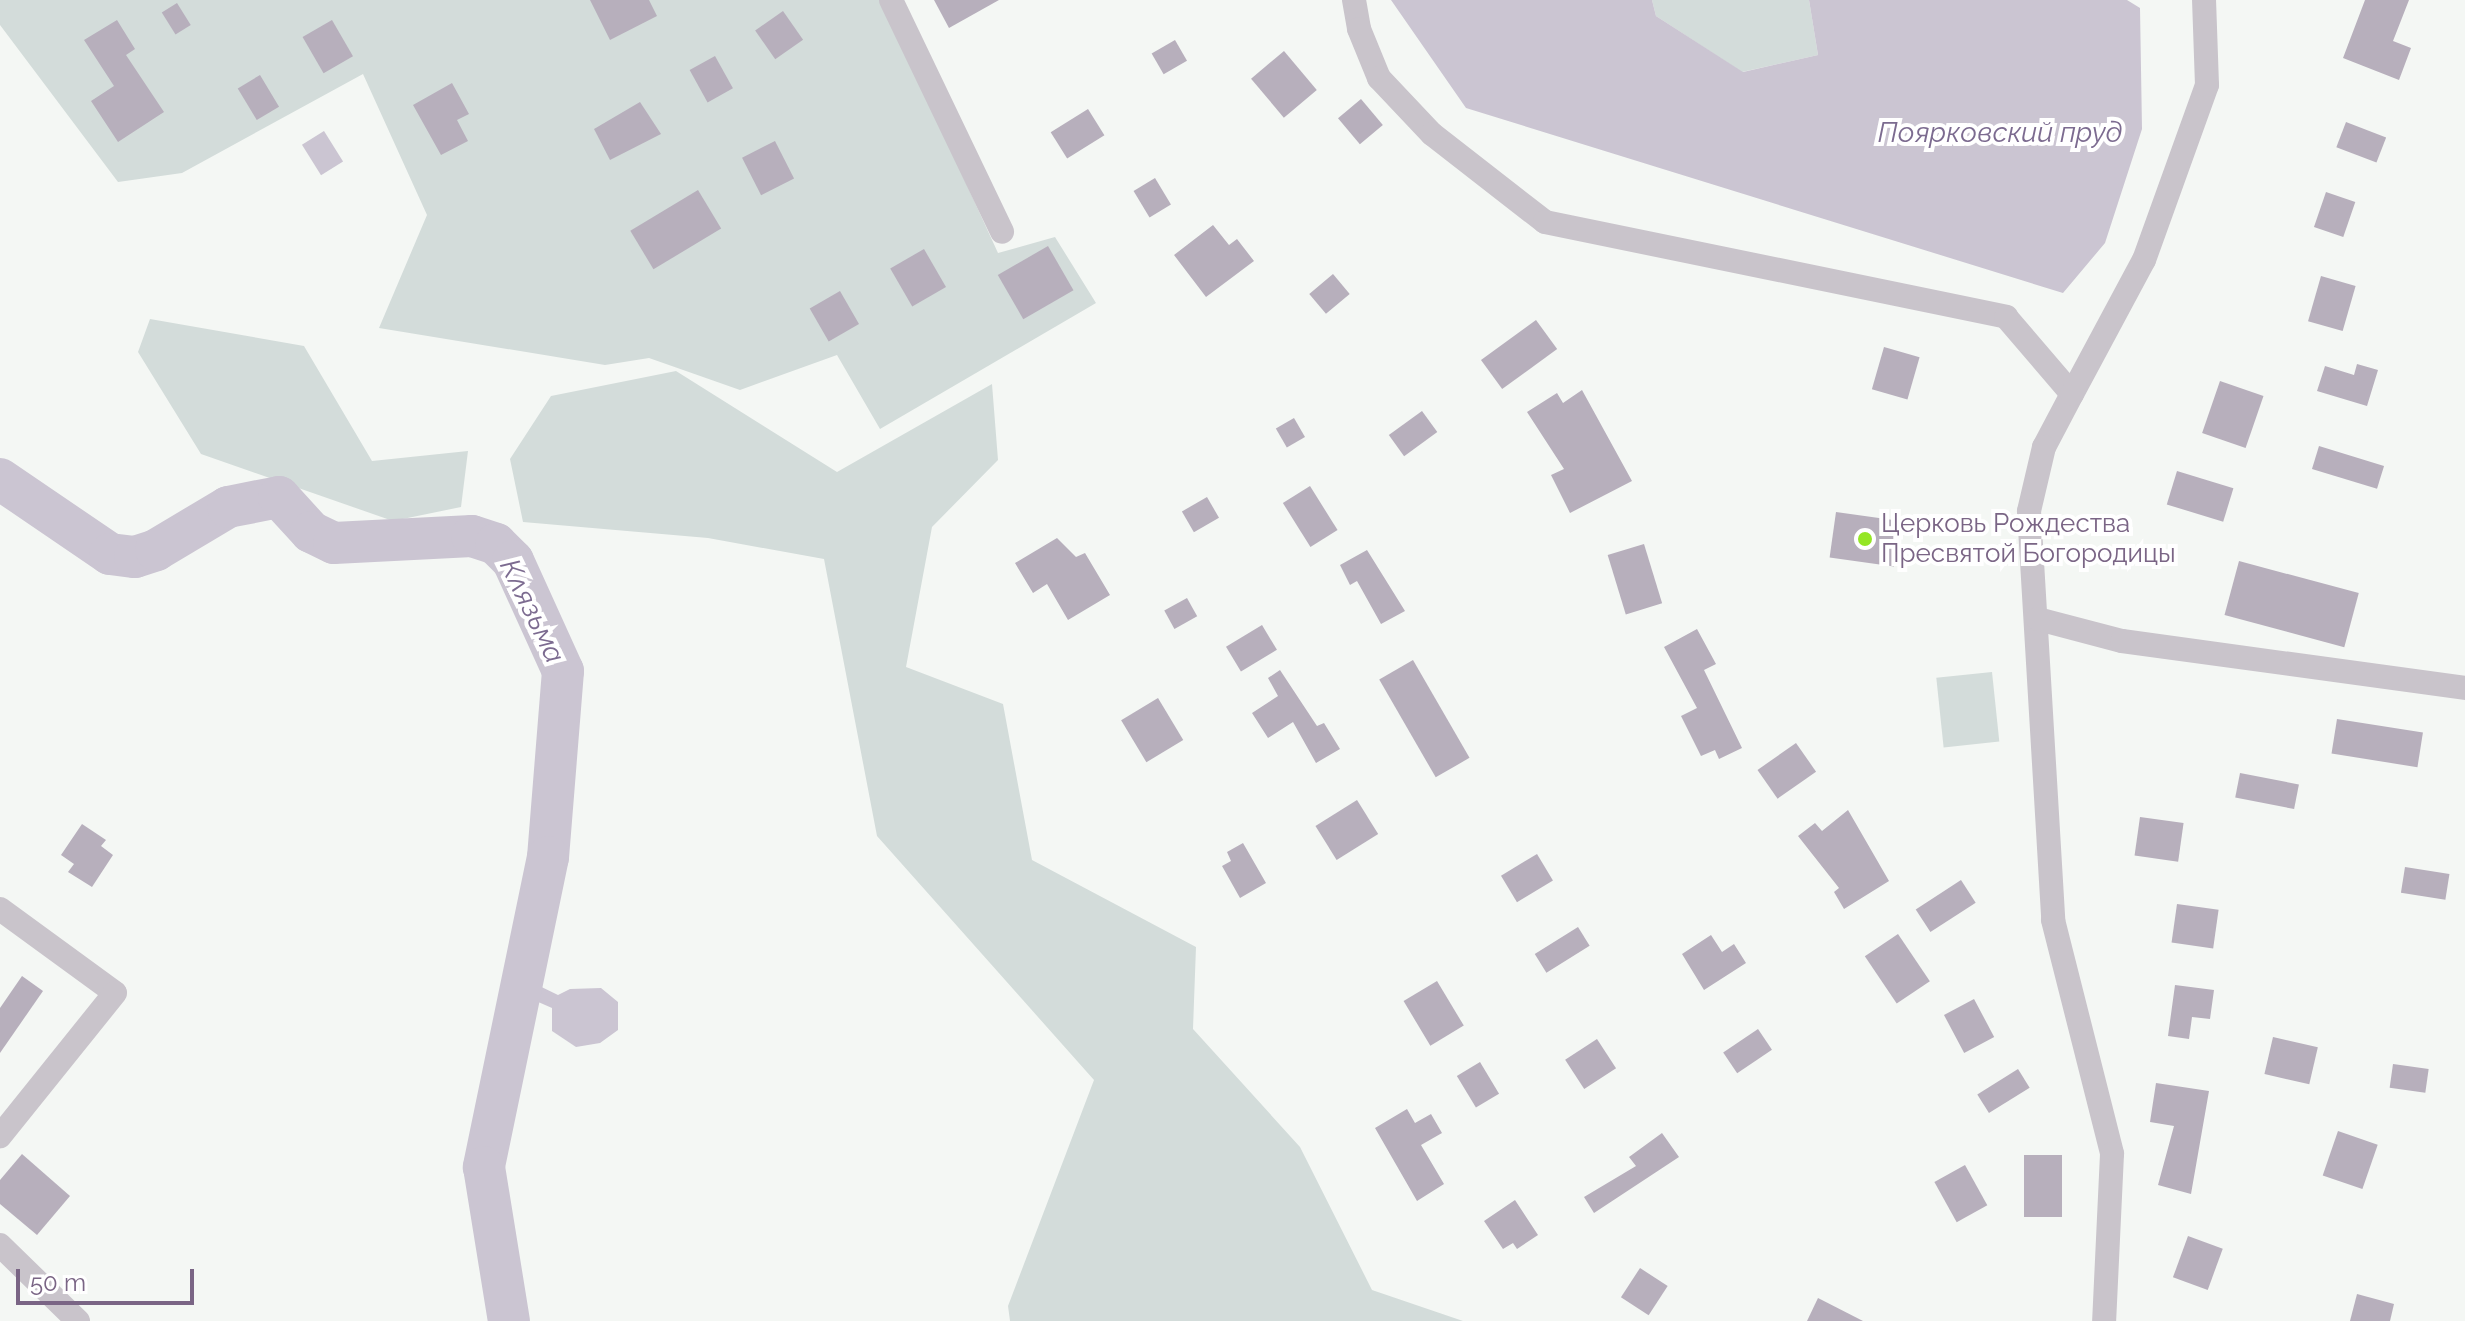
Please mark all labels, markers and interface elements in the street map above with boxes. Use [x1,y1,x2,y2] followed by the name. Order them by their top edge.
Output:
[1878,116,2122,150] water label: Поярковский пруд
[1881,508,2176,570] place label: Церковь Рождества Пресвятой Богородицы
[1856,530,1874,548] marker: Церковь Рождества Пресвятой Богородицы
[492,554,572,668] water label: Клязьма
[20,1253,198,1303] scale bar
[30,1268,86,1297] text: 50 m

